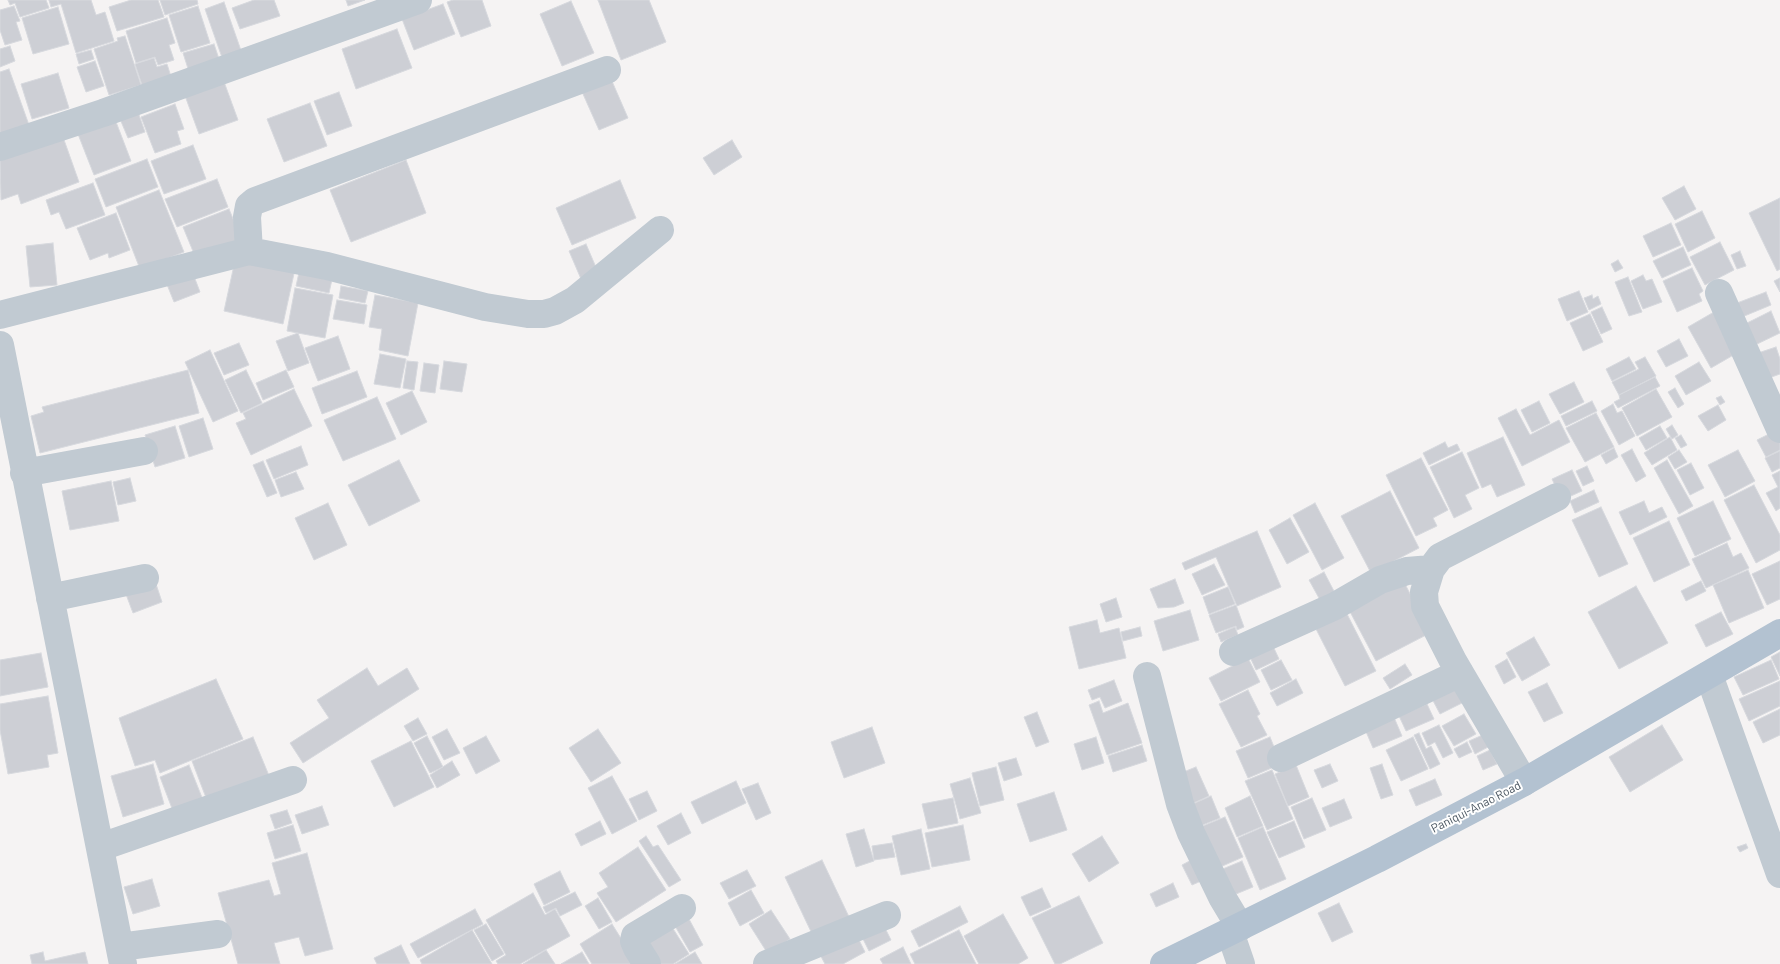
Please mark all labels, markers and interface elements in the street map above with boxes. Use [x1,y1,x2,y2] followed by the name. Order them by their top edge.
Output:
[1429,778,1523,836] street label: Paniqui-Anao Road

